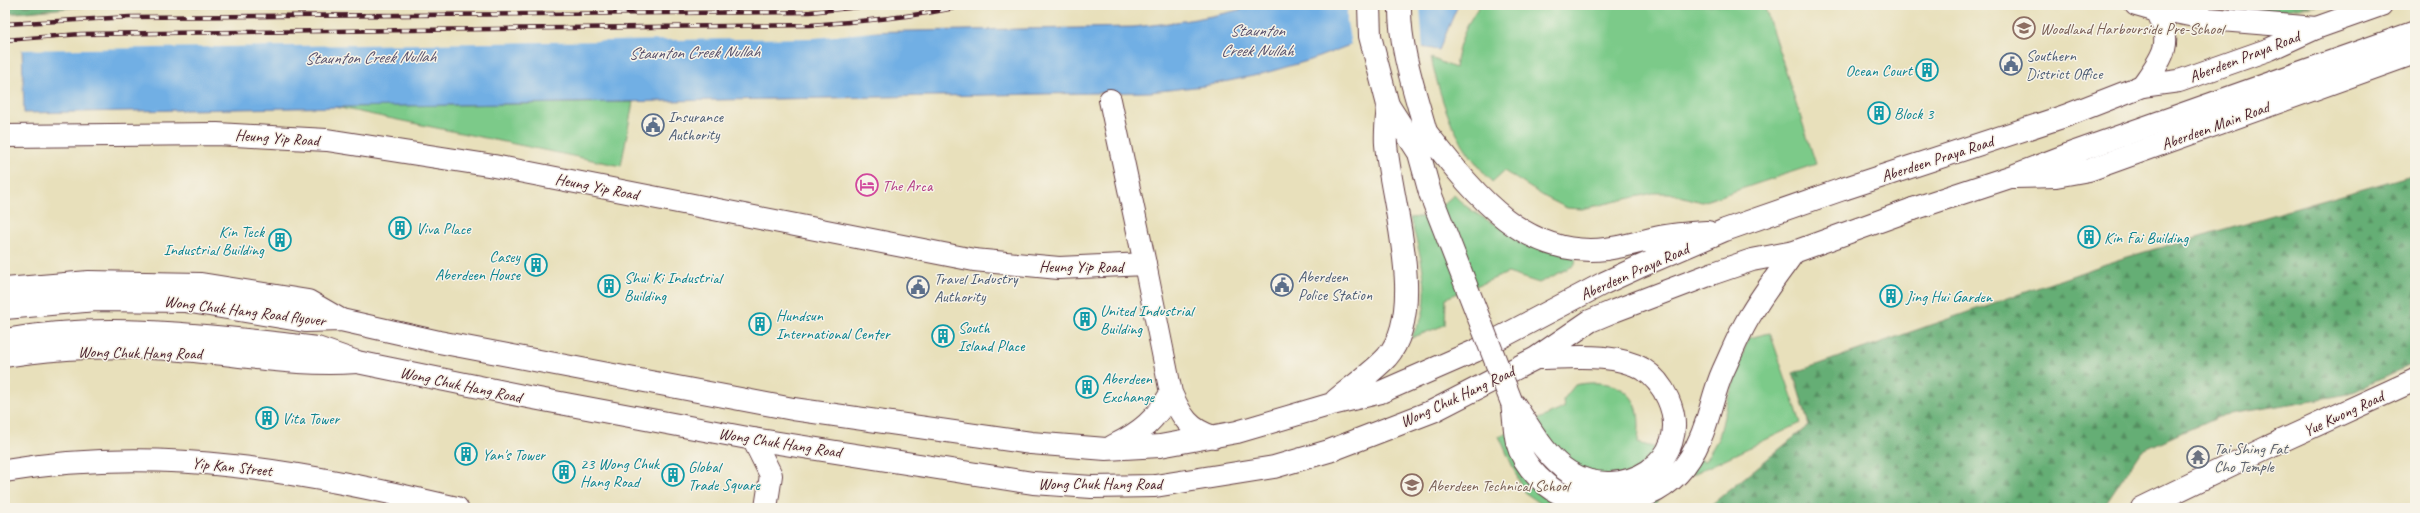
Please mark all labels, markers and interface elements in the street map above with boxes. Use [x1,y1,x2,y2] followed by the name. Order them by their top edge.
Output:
[2011,15,2037,41] school or university icon: Woodland Harbourside Pre-School
[2040,19,2227,39] place label: Woodland Harbourside Pre-School
[1221,20,1294,61] water label: Staunton Creek Nullah
[2186,26,2305,87] street label: Aberdeen Praya Road
[628,41,761,64] water label: Staunton Creek Nullah
[304,46,437,69] water label: Staunton Creek Nullah
[2026,46,2104,84] place label: Southern District Office
[1998,51,2024,77] public building icon: Southern District Office
[1914,57,1940,83] building icon: Ocean Court
[1846,61,1914,81] place label: Ocean Court
[2159,96,2274,155] street label: Aberdeen Main Road
[1866,100,1892,126] building icon: Block 3
[1894,104,1935,124] place label: Block 3
[668,107,725,145] place label: Insurance Authority
[640,112,666,138] public building icon: Insurance Authority
[234,125,322,151] street label: Heung Yip Road
[1879,131,1998,186] street label: Aberdeen Praya Road
[554,169,643,205] street label: Heung Yip Road
[854,172,880,198] hotel icon: The Arca
[882,176,934,196] place label: The Arca
[387,215,413,241] building icon: Viva Place
[416,219,472,239] place label: Viva Place
[164,222,265,260] place label: Kin Teck Industrial Building
[2076,224,2102,250] building icon: Kin Fai Building
[267,227,293,253] building icon: Kin Teck Industrial Building
[2104,228,2190,248] place label: Kin Fai Building
[1577,238,1694,305] street label: Aberdeen Praya Road
[435,247,522,285] place label: Casey Aberdeen House
[523,252,549,278] building icon: Casey Aberdeen House
[1039,257,1126,277] street label: Heung Yip Road
[1298,267,1373,305] place label: Aberdeen Police Station
[624,268,725,306] place label: Shui Ki Industrial Building
[934,269,1019,307] place label: Travel Industry Authority
[1269,272,1295,298] public building icon: Aberdeen Police Station
[596,273,622,299] building icon: Shui Ki Industrial Building
[905,274,931,300] public building icon: Travel Industry Authority
[1878,283,1904,309] building icon: Jing Hui Garden
[1905,287,1993,307] place label: Jing Hui Garden
[163,291,329,331] street label: Wong Chuk Hang Road flyover
[1100,301,1196,339] place label: United Industrial Building
[776,306,892,344] place label: Hundsun International Center
[1072,306,1098,332] building icon: United Industrial Building
[747,311,773,337] building icon: Hundsun International Center
[958,318,1026,356] place label: South Island Place
[930,323,956,349] building icon: South Island Place
[78,342,205,364] street label: Wong Chuk Hang Road
[1397,361,1520,432] street label: Wong Chuk Hang Road
[398,362,526,408] street label: Wong Chuk Hang Road
[1102,369,1156,407] place label: Aberdeen Exchange
[1074,374,1100,400] building icon: Aberdeen Exchange
[2300,385,2389,441] street label: Yue Kwong Road
[254,405,280,431] building icon: Vita Tower
[282,409,340,429] place label: Vita Tower
[717,423,845,463] street label: Wong Chuk Hang Road
[2214,439,2289,477] place label: Tai Shing Fat Cho Temple
[453,441,479,467] building icon: Yan's Tower
[2185,444,2211,470] temple icon: Tai Shing Fat Cho Temple
[482,445,546,465] place label: Yan's Tower
[191,453,274,481] street label: Yip Kan Street
[580,454,660,492] place label: 23 Wong Chuk Hang Road
[688,457,762,495] place label: Global Trade Square
[551,459,577,485] building icon: 23 Wong Chuk Hang Road
[660,462,686,488] building icon: Global Trade Square
[1399,472,1425,498] school or university icon: Aberdeen Technical School
[1038,474,1165,494] street label: Wong Chuk Hang Road
[1428,476,1572,496] place label: Aberdeen Technical School

